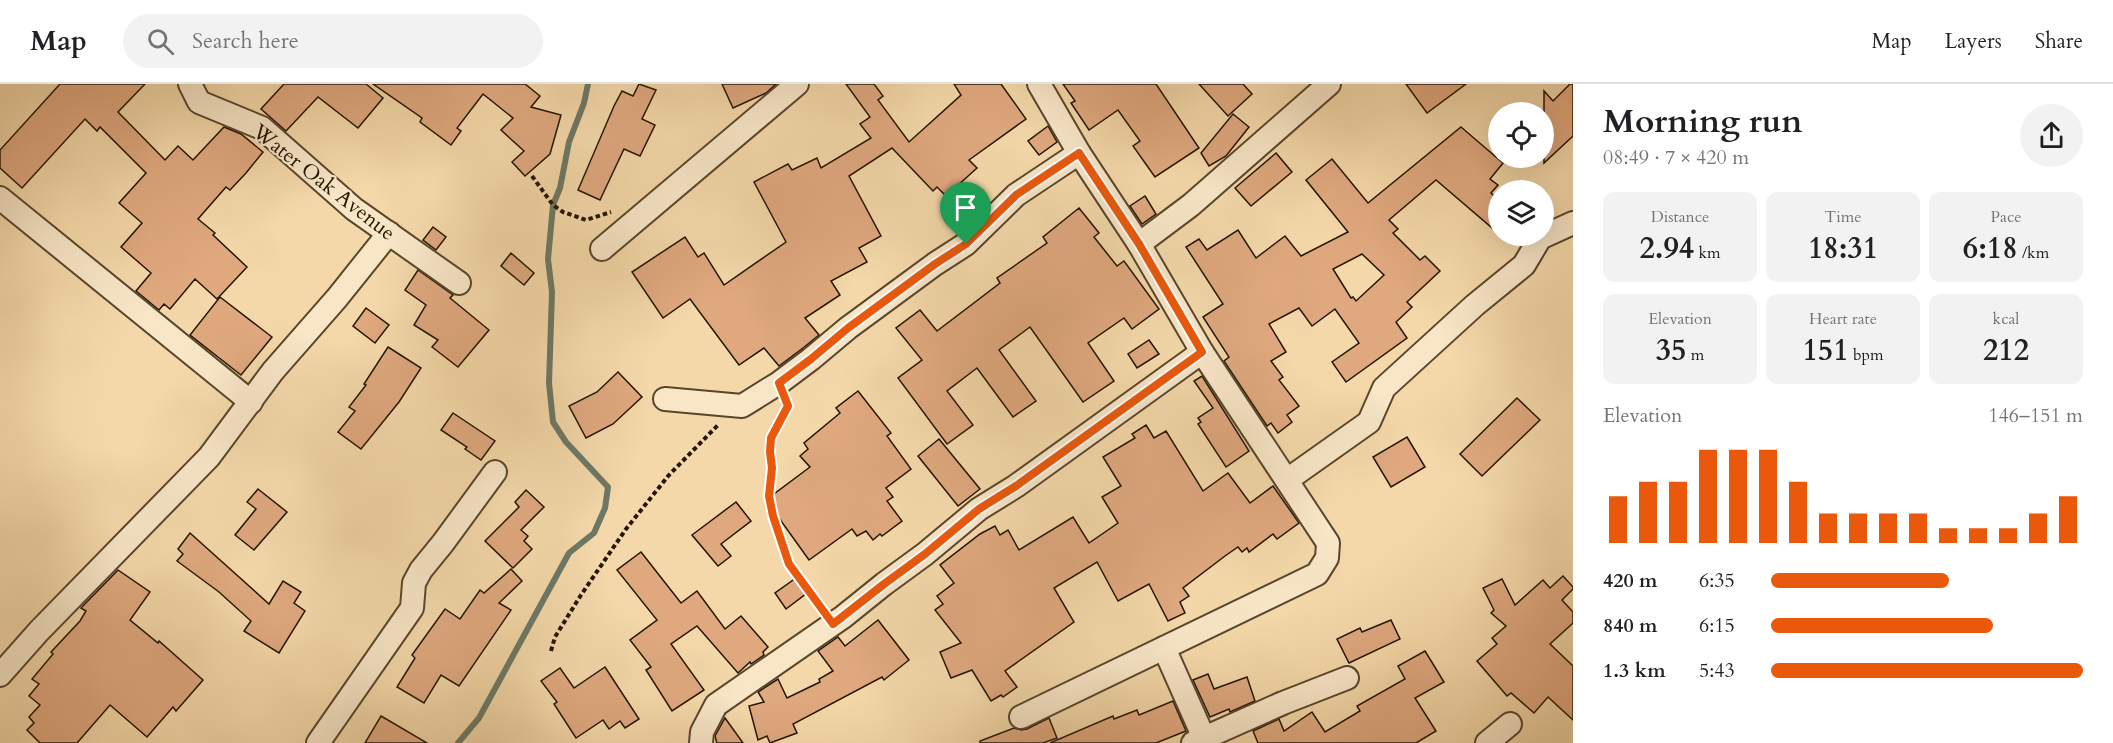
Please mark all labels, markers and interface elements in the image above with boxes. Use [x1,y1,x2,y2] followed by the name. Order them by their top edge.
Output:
[123,14,543,68] search box
[30,22,87,60] text: Map
[144,25,177,58] icon: search
[192,26,299,56] text: Search here
[1872,27,1912,56] text: Map
[1945,27,2002,56] text: Layers
[2035,27,2083,56] text: Share
[1603,99,1803,144] text: Morning run
[1488,102,1554,246] map controls
[1488,102,1554,168] button: locate
[2020,104,2083,167] button: share
[245,117,401,247] street label: Water Oak Avenue
[1603,144,1749,171] text: 08:49 · 7 × 420 m
[1488,180,1554,246] button: layers
[940,182,991,244] pin
[949,191,982,224] icon: arrive
[1651,206,1709,228] text: Distance
[1824,206,1862,228] text: Time
[1991,206,2021,228] text: Pace
[1639,228,1694,269] text: 2.94
[1808,228,1878,269] text: 18:31
[1963,228,2018,269] text: 6:18
[1694,242,1721,264] text: km
[2018,242,2049,264] text: /km
[1648,308,1712,330] text: Elevation
[1809,308,1877,330] text: Heart rate
[1993,308,2019,330] text: kcal
[1656,330,1686,371] text: 35
[1802,330,1849,371] text: 151
[1983,330,2029,371] text: 212
[1686,344,1704,366] text: m
[1849,344,1884,366] text: bpm
[1603,402,1682,429] text: Elevation
[1988,402,2083,429] text: 146–151 m
[1603,567,1658,594] text: 420 m
[1699,567,1735,594] text: 6:35
[1603,612,1658,639] text: 840 m
[1699,612,1735,639] text: 6:15
[1603,657,1666,684] text: 1.3 km
[1699,657,1735,684] text: 5:43

